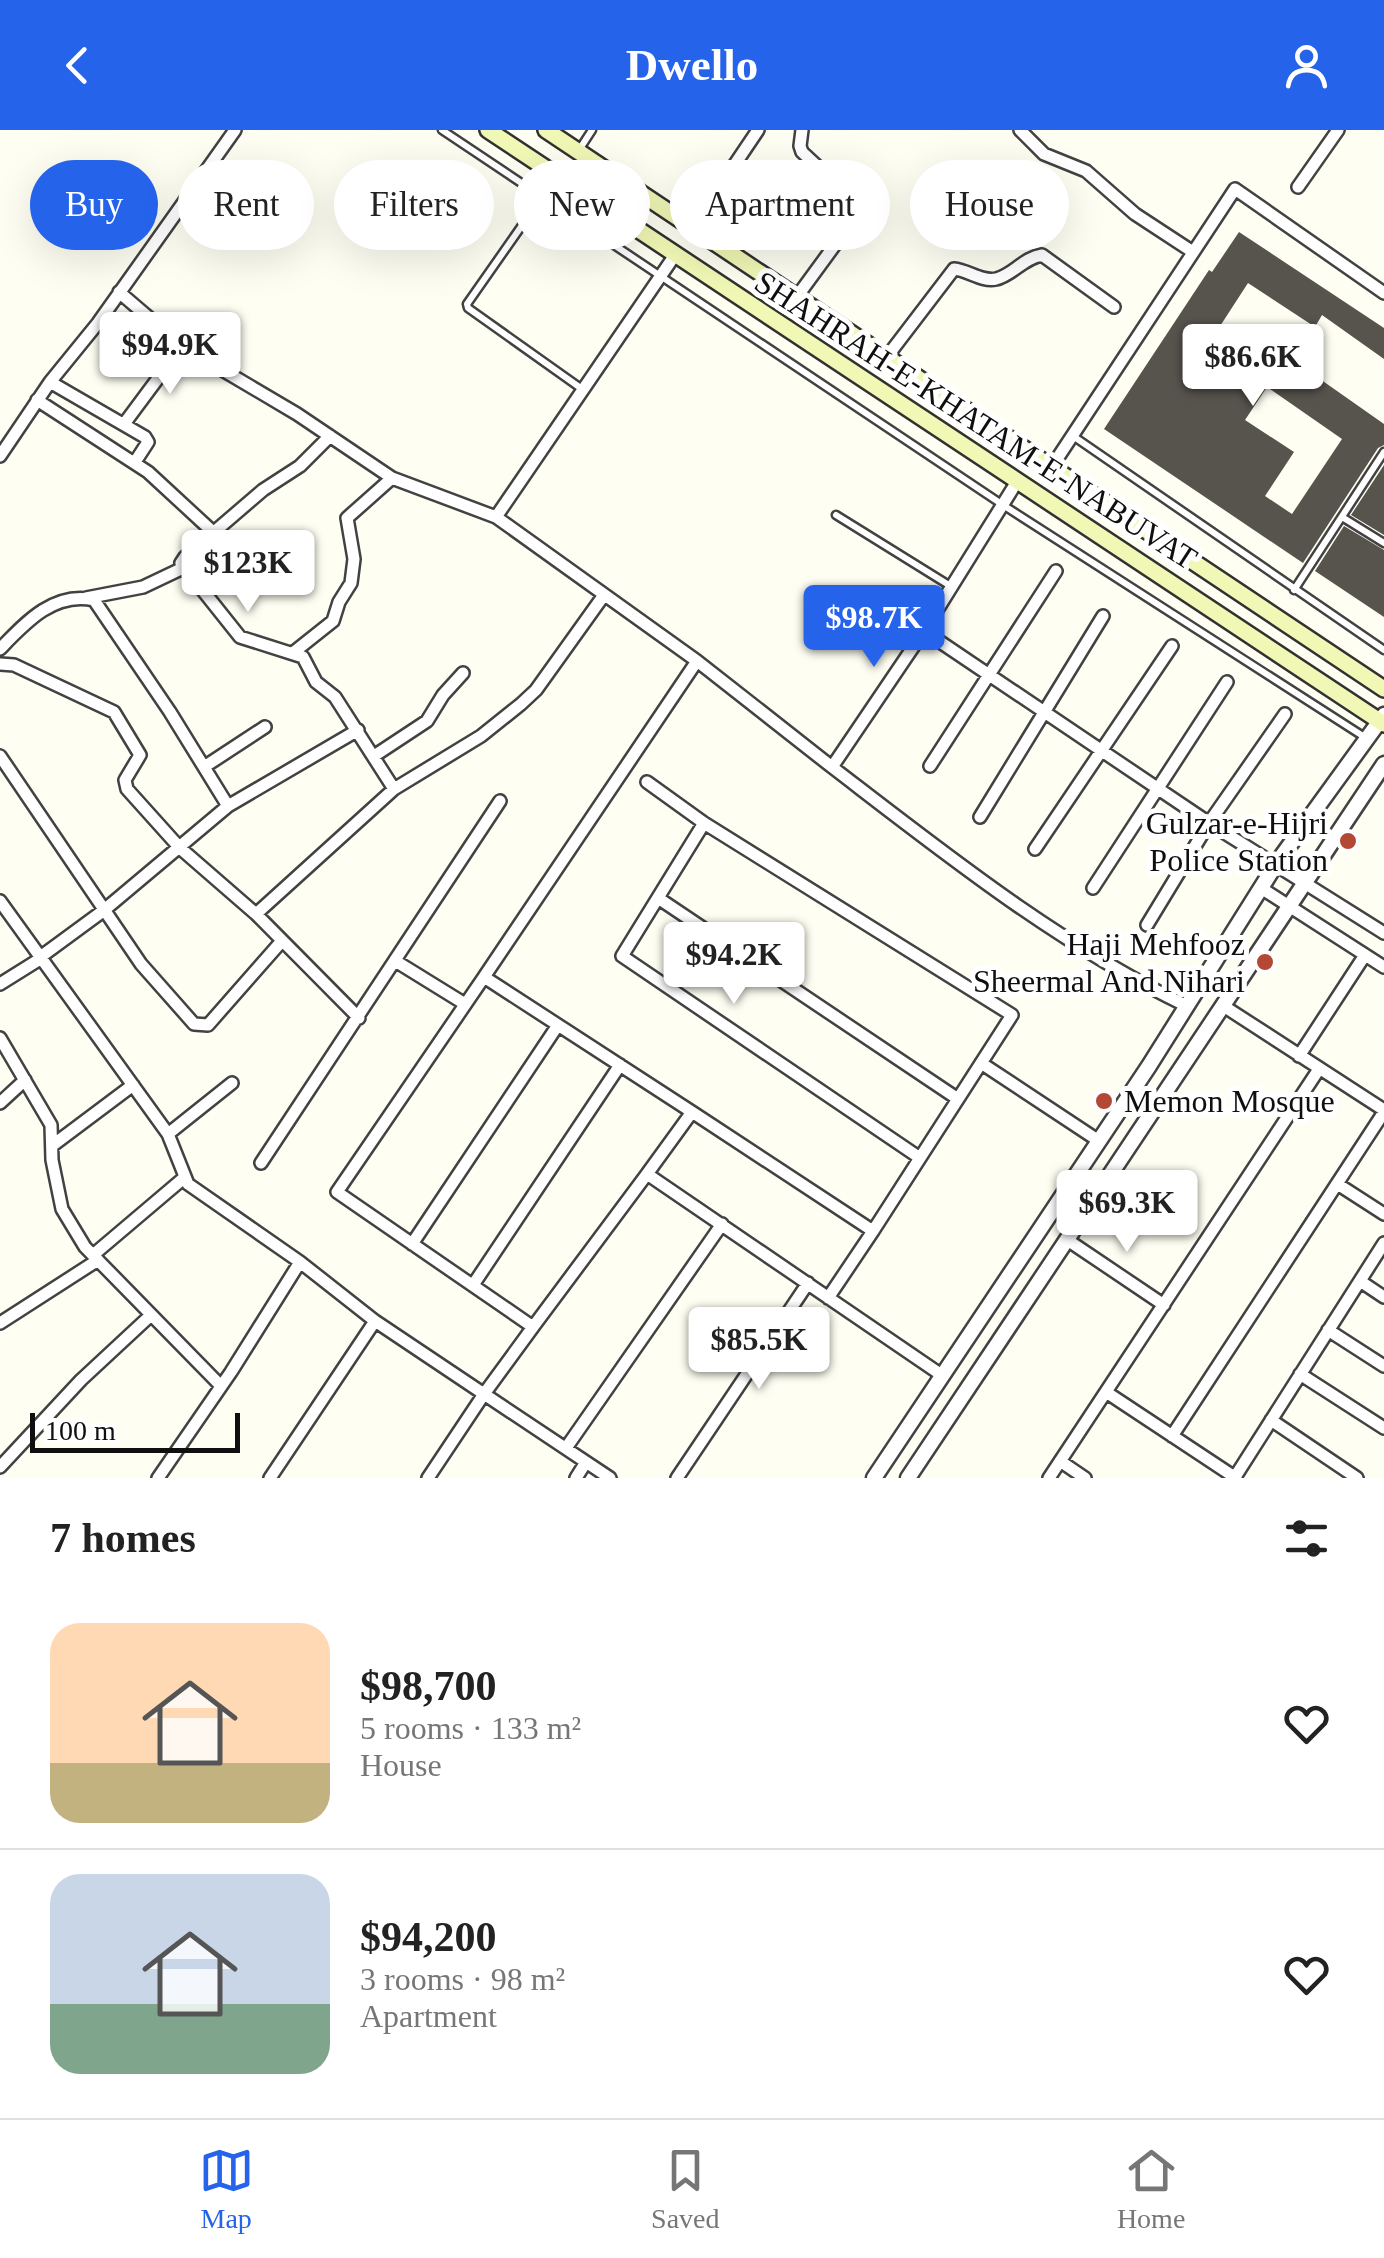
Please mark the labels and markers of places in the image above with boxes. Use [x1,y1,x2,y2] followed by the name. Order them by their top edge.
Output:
[89,312,251,397] pin: $94.9K
[1172,324,1334,409] pin: $86.6K
[178,530,318,615] pin: $123K
[793,585,955,670] pin: $98.7K
[1146,805,1328,878] place label: Gulzar-e-Hijri Police Station
[1337,830,1359,852] marker: Gulzar-e-Hijri Police Station
[653,922,815,1007] pin: $94.2K
[973,926,1245,999] place label: Haji Mehfooz Sheermal And Nihari
[1254,951,1276,973] marker: Haji Mehfooz Sheermal And Nihari
[1124,1083,1335,1119] place label: Memon Mosque
[1093,1090,1115,1112] marker: Memon Mosque
[1046,1170,1208,1255] pin: $69.3K
[678,1307,840,1392] pin: $85.5K

